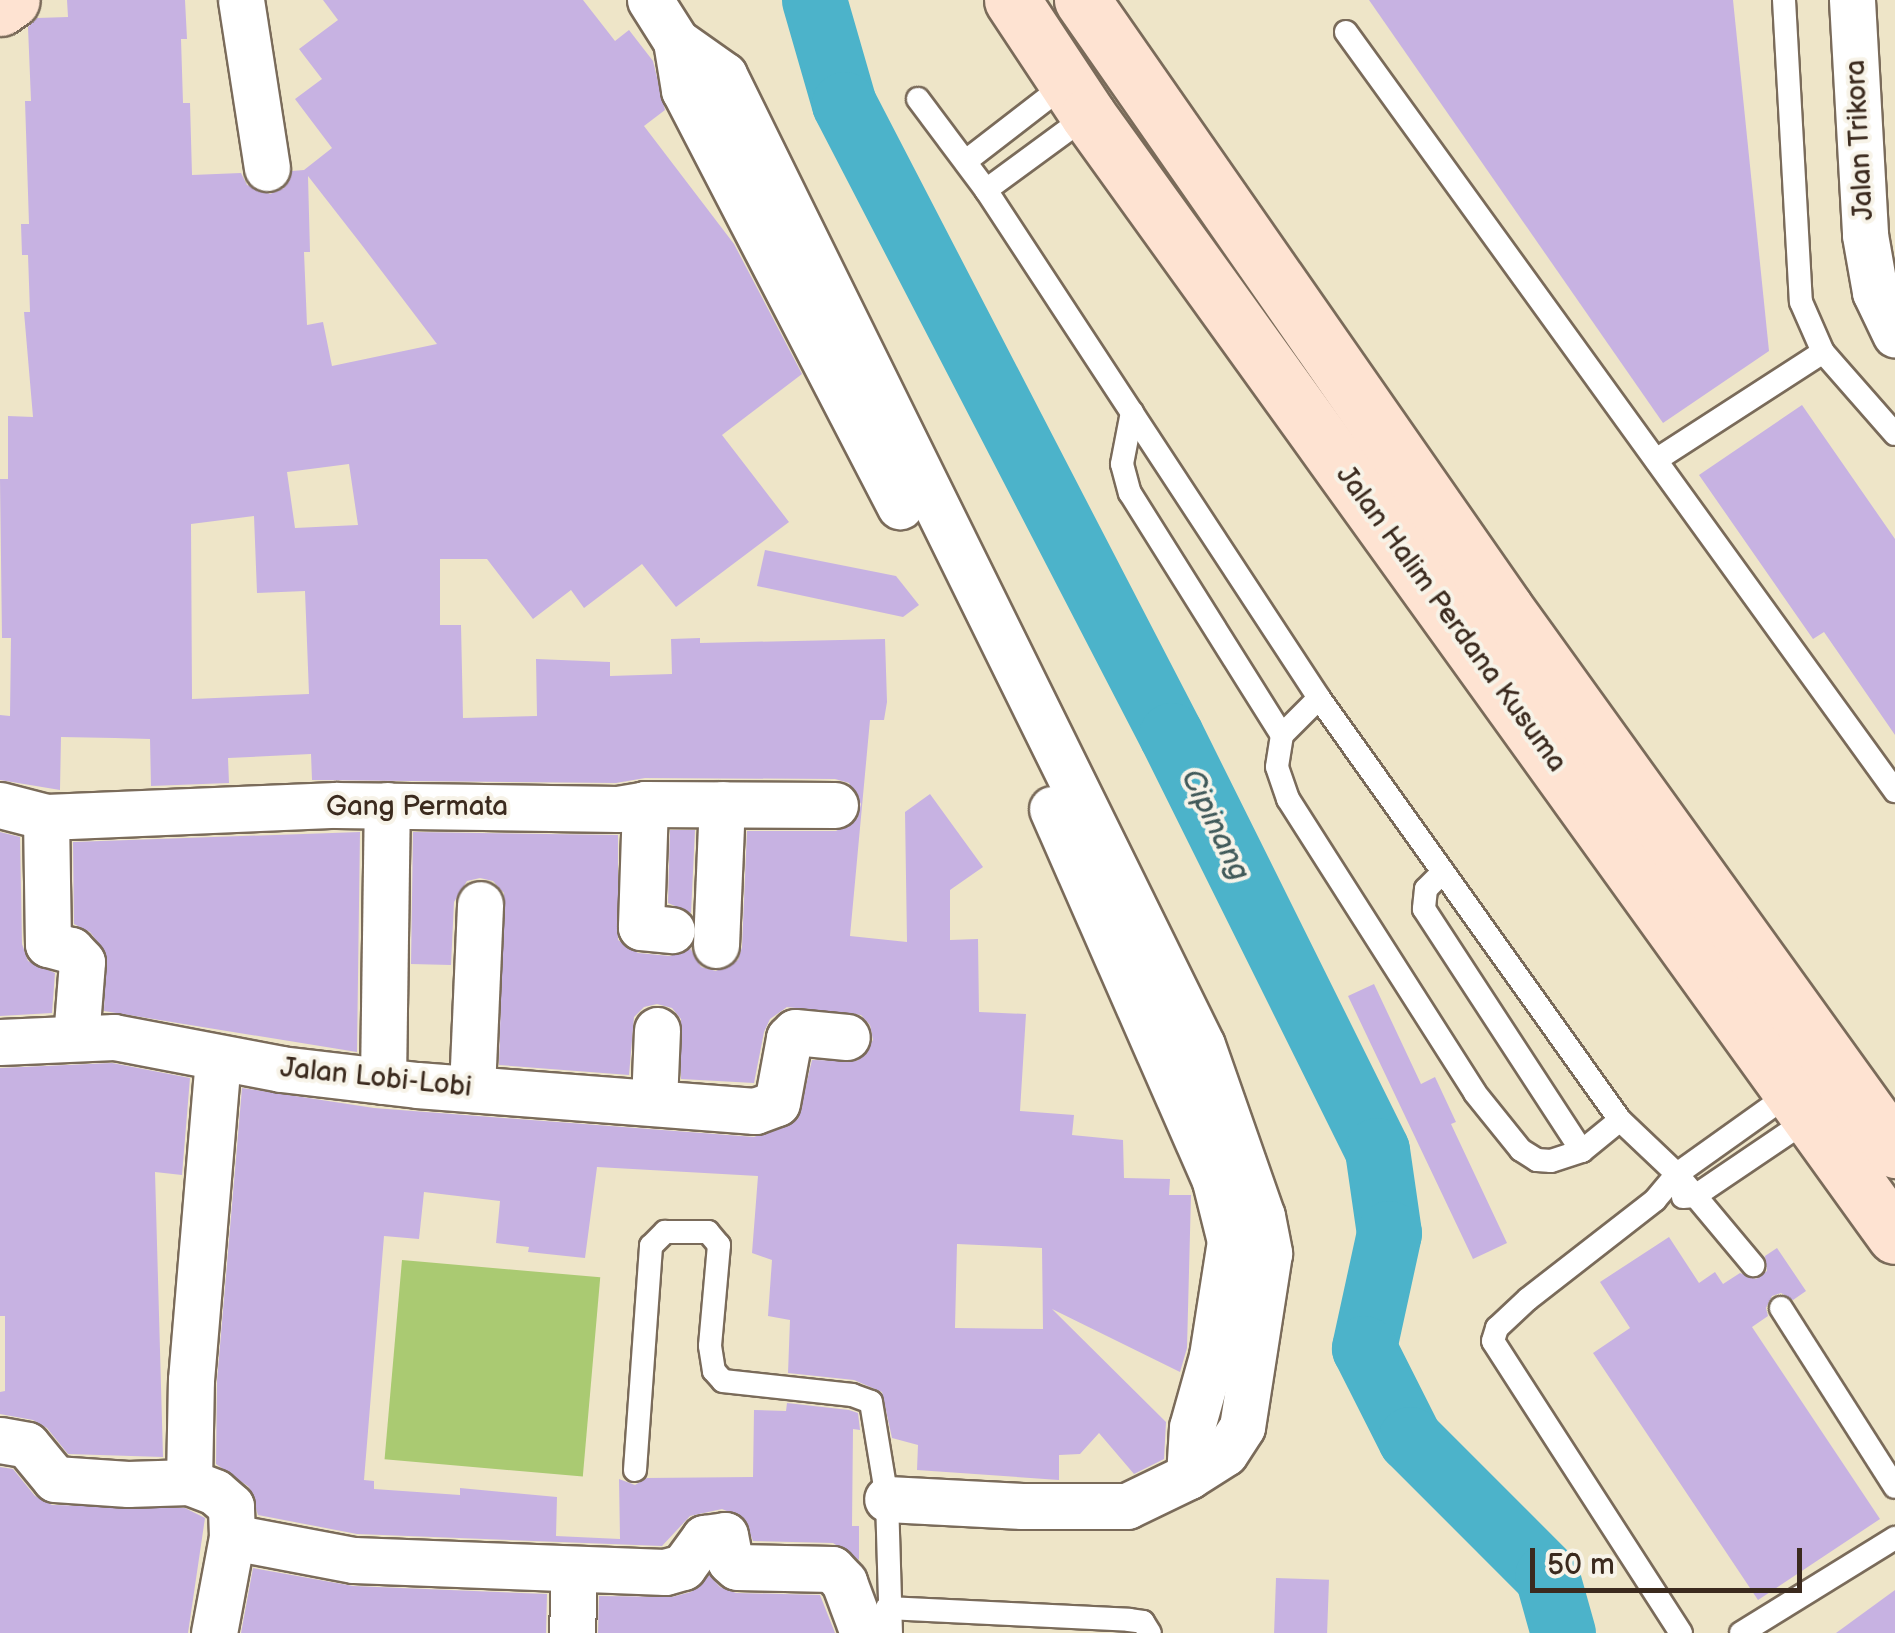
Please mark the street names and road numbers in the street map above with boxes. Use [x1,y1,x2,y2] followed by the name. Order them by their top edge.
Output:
[1839,58,1881,222] street label: Jalan Trikora
[1329,459,1573,779] street label: Jalan Halim Perdana Kusuma
[326,790,508,824] street label: Gang Permata
[279,1051,473,1105] street label: Jalan Lobi-Lobi

